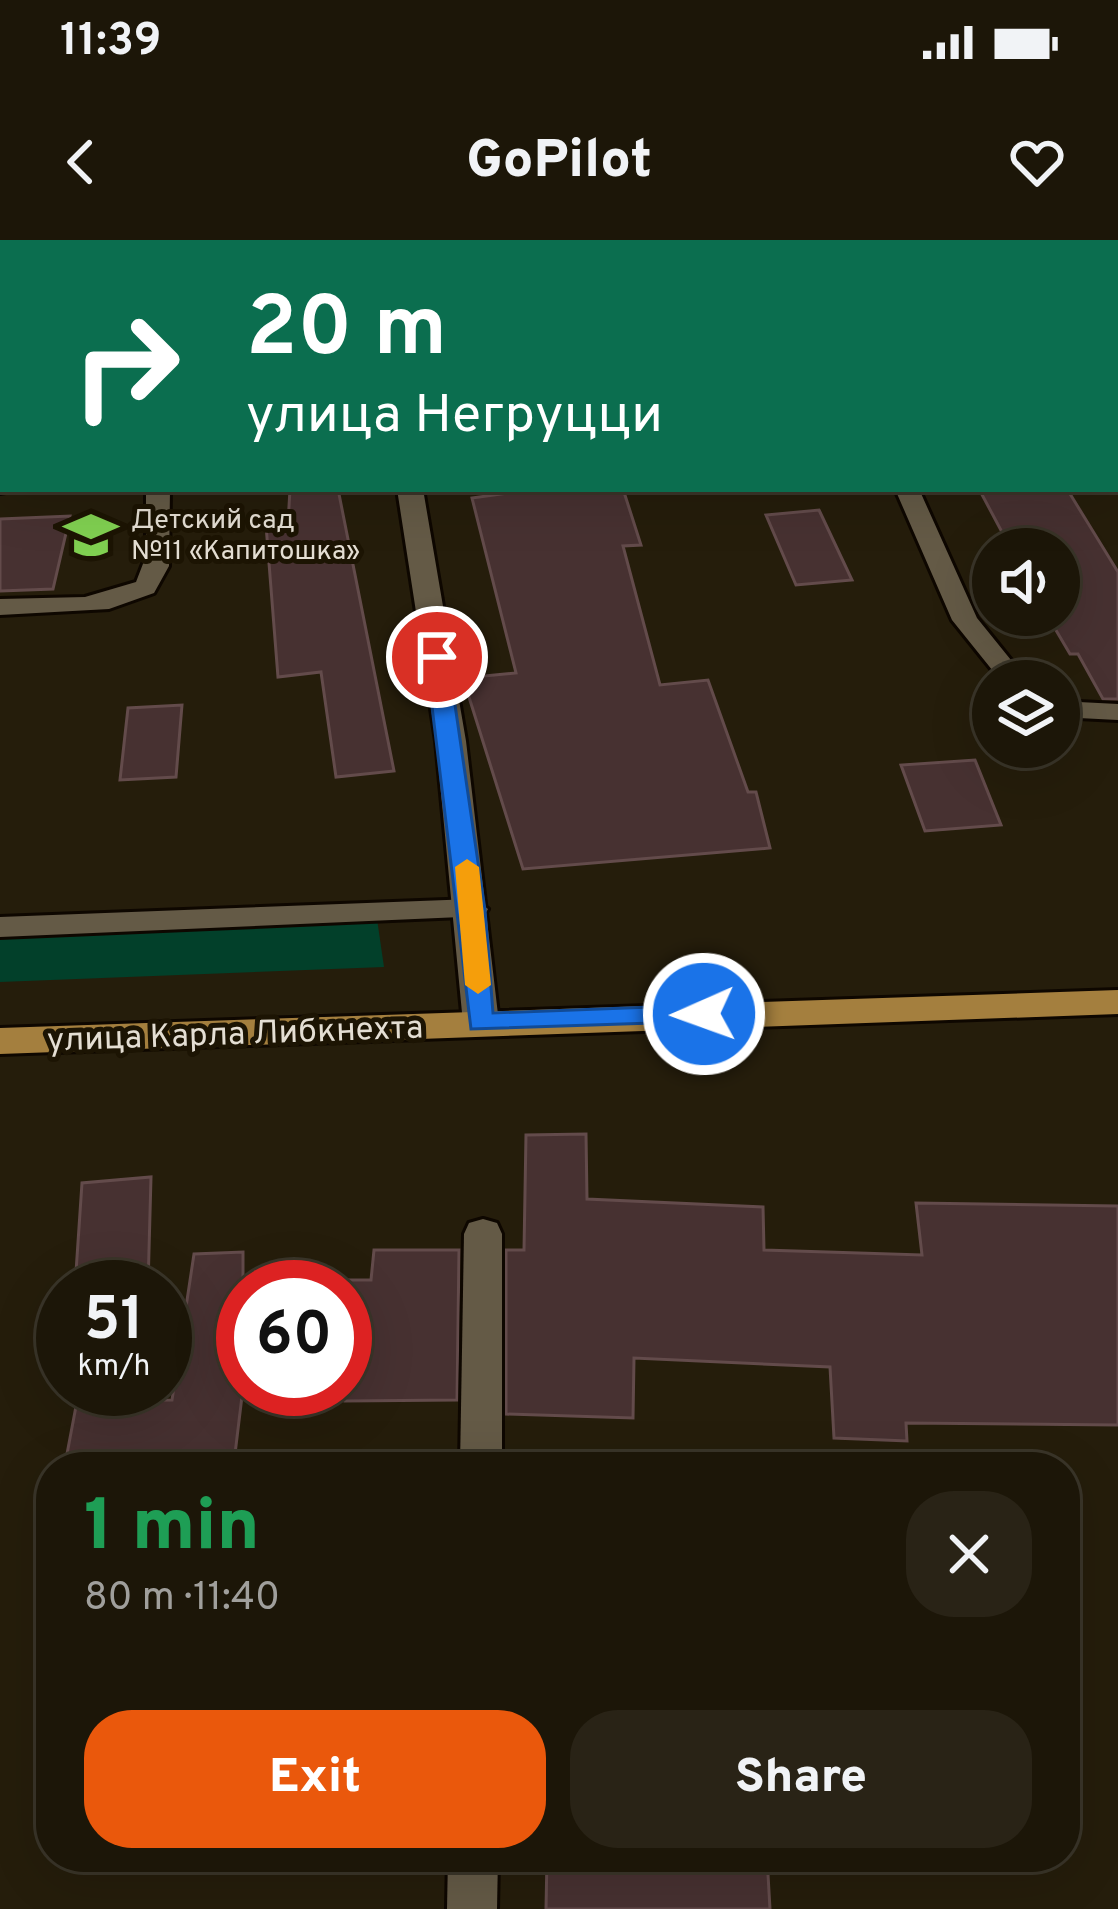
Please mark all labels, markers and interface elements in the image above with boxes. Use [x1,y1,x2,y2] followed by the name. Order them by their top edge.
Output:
[60,14,162,71] text: 11:39
[466,128,652,197] text: GoPilot
[48,129,114,195] icon: back
[1004,129,1070,195] icon: heart
[246,279,447,385] text: 20 m
[48,288,204,444] icon: right
[246,383,663,452] text: улица Негруцци
[131,504,360,569] place label: Детский сад №11 «Капитошка»
[62,506,120,564] school or university icon: Детский сад №11 «Капитошка»
[972,528,1080,768] map controls
[972,528,1080,636] button: sound
[386,606,488,708] pin
[404,624,470,690] icon: arrive
[972,660,1080,768] button: layers
[641,951,767,1077] position arrow
[46,1008,424,1064] street label: улица Карла Либкнехта
[216,1260,372,1416] speed limit sign: 60
[84,1285,144,1361] text: 51
[78,1349,150,1386] text: km/h
[84,1484,260,1576] text: 1 min
[906,1491,1032,1617] button: close
[84,1575,280,1624] text: 80 m · 11:40
[84,1710,546,1848] button: Exit
[570,1710,1032,1848] button: Share

